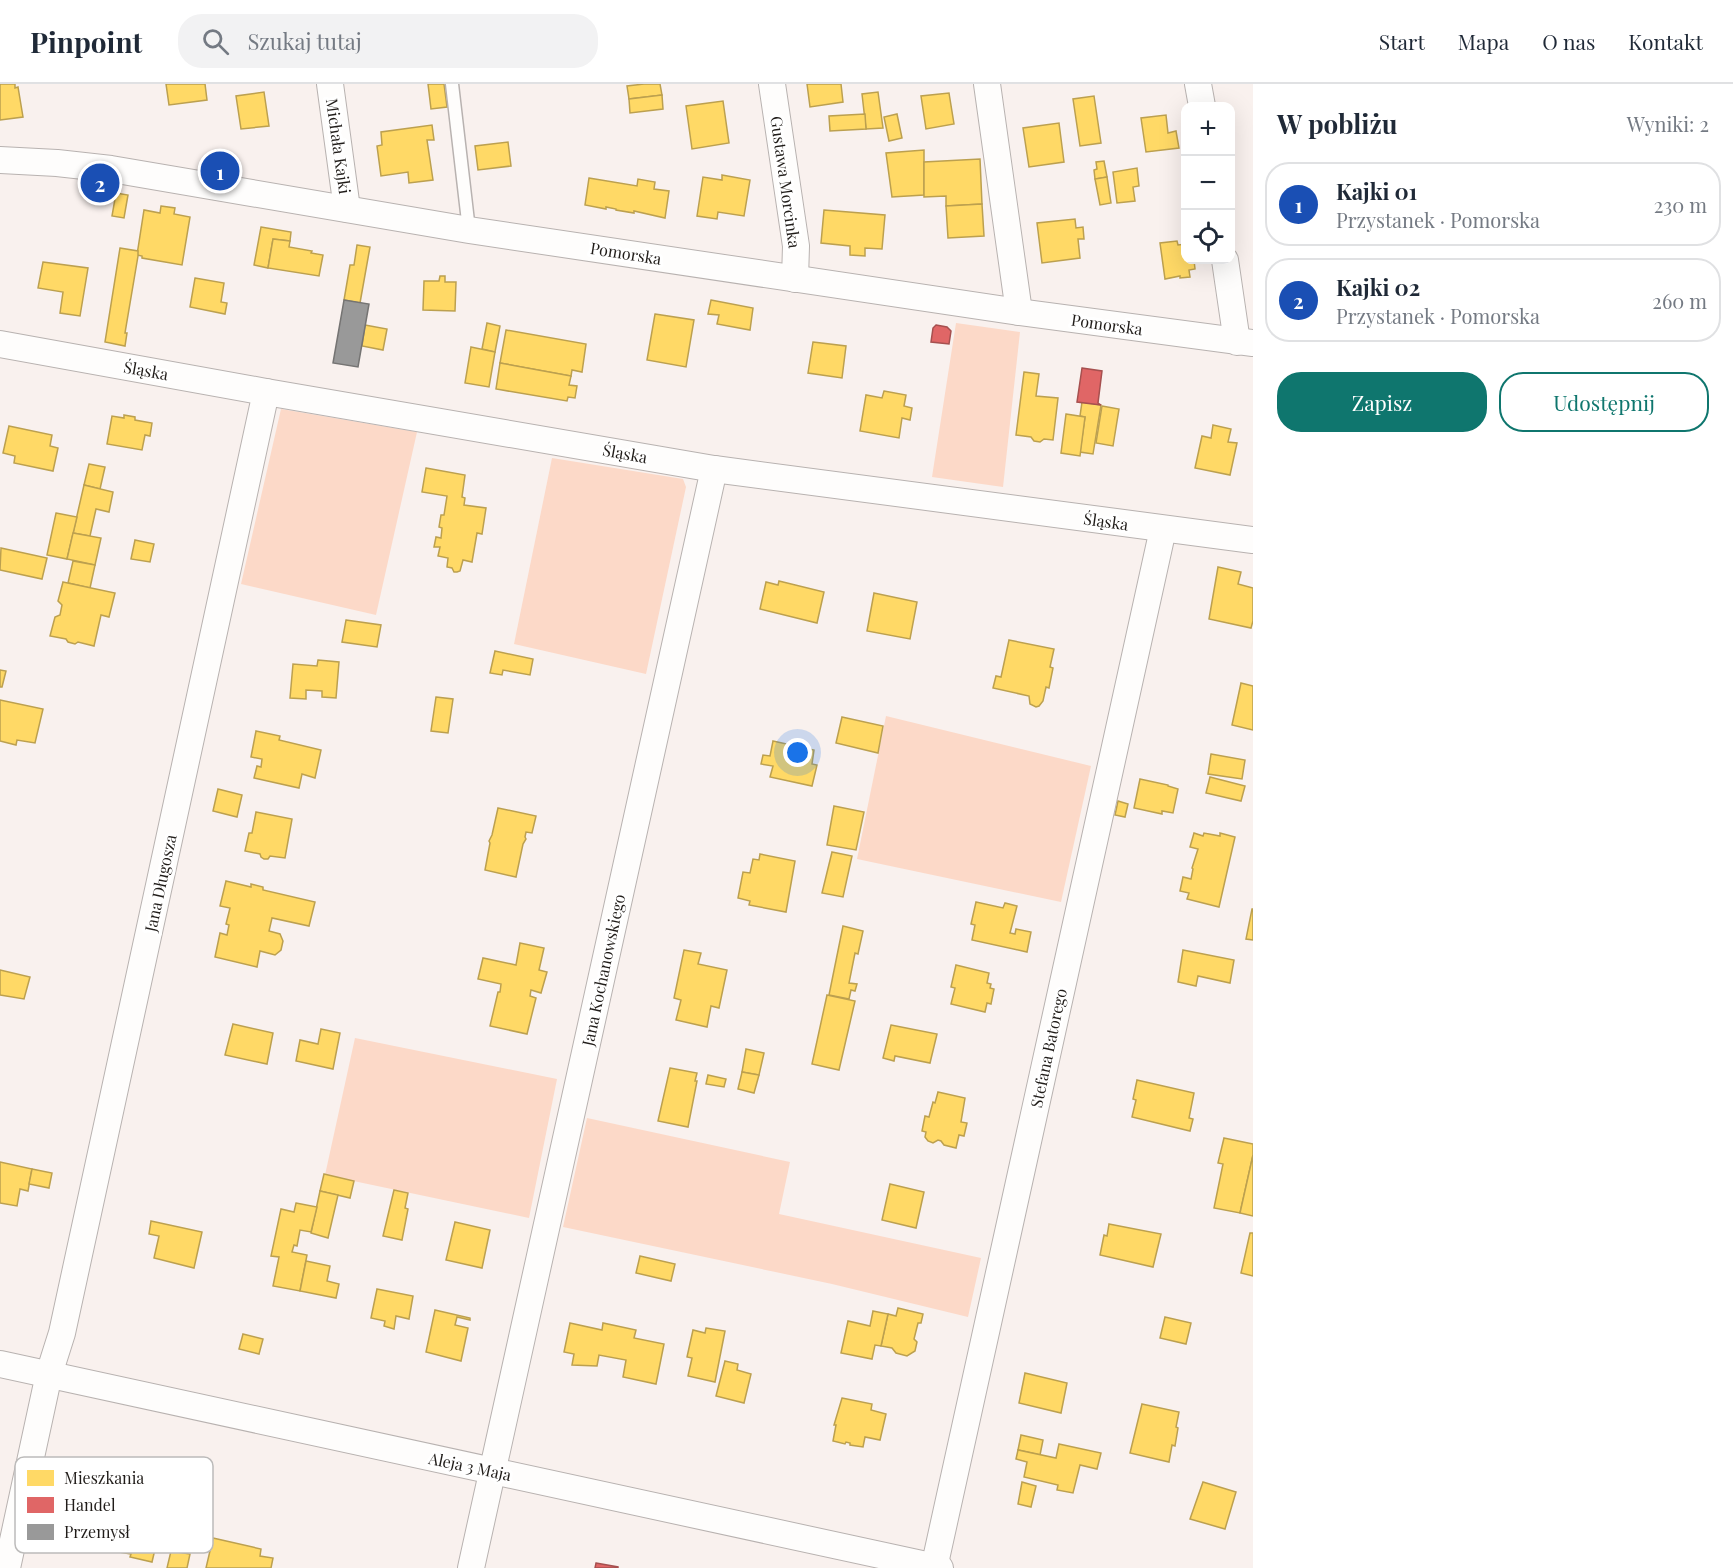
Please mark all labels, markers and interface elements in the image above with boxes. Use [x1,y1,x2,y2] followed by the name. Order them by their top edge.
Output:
[178,14,598,68] search box
[30,23,142,60] text: Pinpoint
[199,25,232,58] icon: search
[247,26,362,56] text: Szukaj tutaj
[1379,27,1425,55] text: Start
[1458,27,1509,55] text: Mapa
[1542,27,1595,55] text: O nas
[1628,27,1703,55] text: Kontakt
[322,97,356,195] street label: Michała Kajki
[1181,102,1235,264] map controls
[1181,102,1235,156] button: +
[1277,106,1398,141] text: W pobliżu
[1627,110,1709,137] text: Wyniki: 2
[766,115,806,249] street label: Gustawa Morcinka
[200,148,240,194] pin: 1
[1181,156,1235,210] button: −
[80,160,120,206] pin: 2
[1336,176,1417,206] text: Kajki 01
[1295,191,1302,218] text: 1
[1654,191,1707,218] text: 230 m
[1336,206,1540,233] text: Przystanek · Pomorska
[1181,210,1235,264] button: locate
[589,237,663,269] street label: Pomorska
[1336,272,1420,302] text: Kajki 02
[1293,287,1304,314] text: 2
[1652,287,1707,314] text: 260 m
[1336,302,1540,329] text: Przystanek · Pomorska
[1070,309,1144,339] street label: Pomorska
[122,356,170,384] street label: Śląska
[1277,372,1487,432] button: Zapisz
[1499,372,1709,432] button: Udostępnij
[601,439,649,467] street label: Śląska
[1082,507,1130,535] street label: Śląska
[783,738,812,767] your location
[139,832,181,935] street label: Jana Długosza
[576,892,629,1049] street label: Jana Kochanowskiego
[1025,986,1071,1110] street label: Stefana Batorego
[426,1447,513,1485] street label: Aleja 3 Maja
[15,1457,213,1553] legend
[64,1467,144,1488] text: Mieszkania
[64,1494,116,1515] text: Handel
[64,1521,130,1542] text: Przemysł

